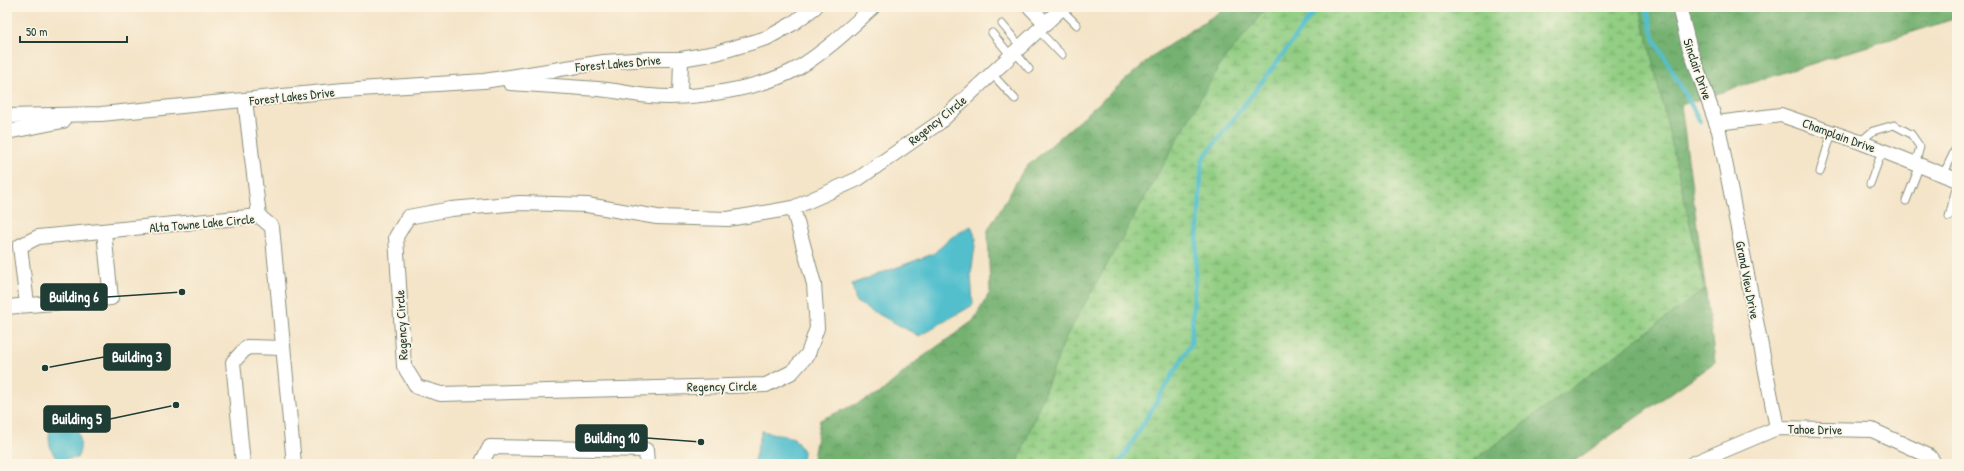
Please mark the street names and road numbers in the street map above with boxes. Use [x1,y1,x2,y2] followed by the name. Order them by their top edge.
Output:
[1679,36,1717,102] street label: Sinclair Drive
[574,50,661,76] street label: Forest Lakes Drive
[247,83,336,110] street label: Forest Lakes Drive
[904,91,970,149] street label: Regency Circle
[1800,113,1878,157] street label: Champlain Drive
[148,209,256,237] street label: Alta Towne Lake Circle
[1732,239,1764,321] street label: Grand View Drive
[390,289,412,361] street label: Regency Circle
[687,376,757,396] street label: Regency Circle
[1788,420,1842,438] street label: Tahoe Drive

